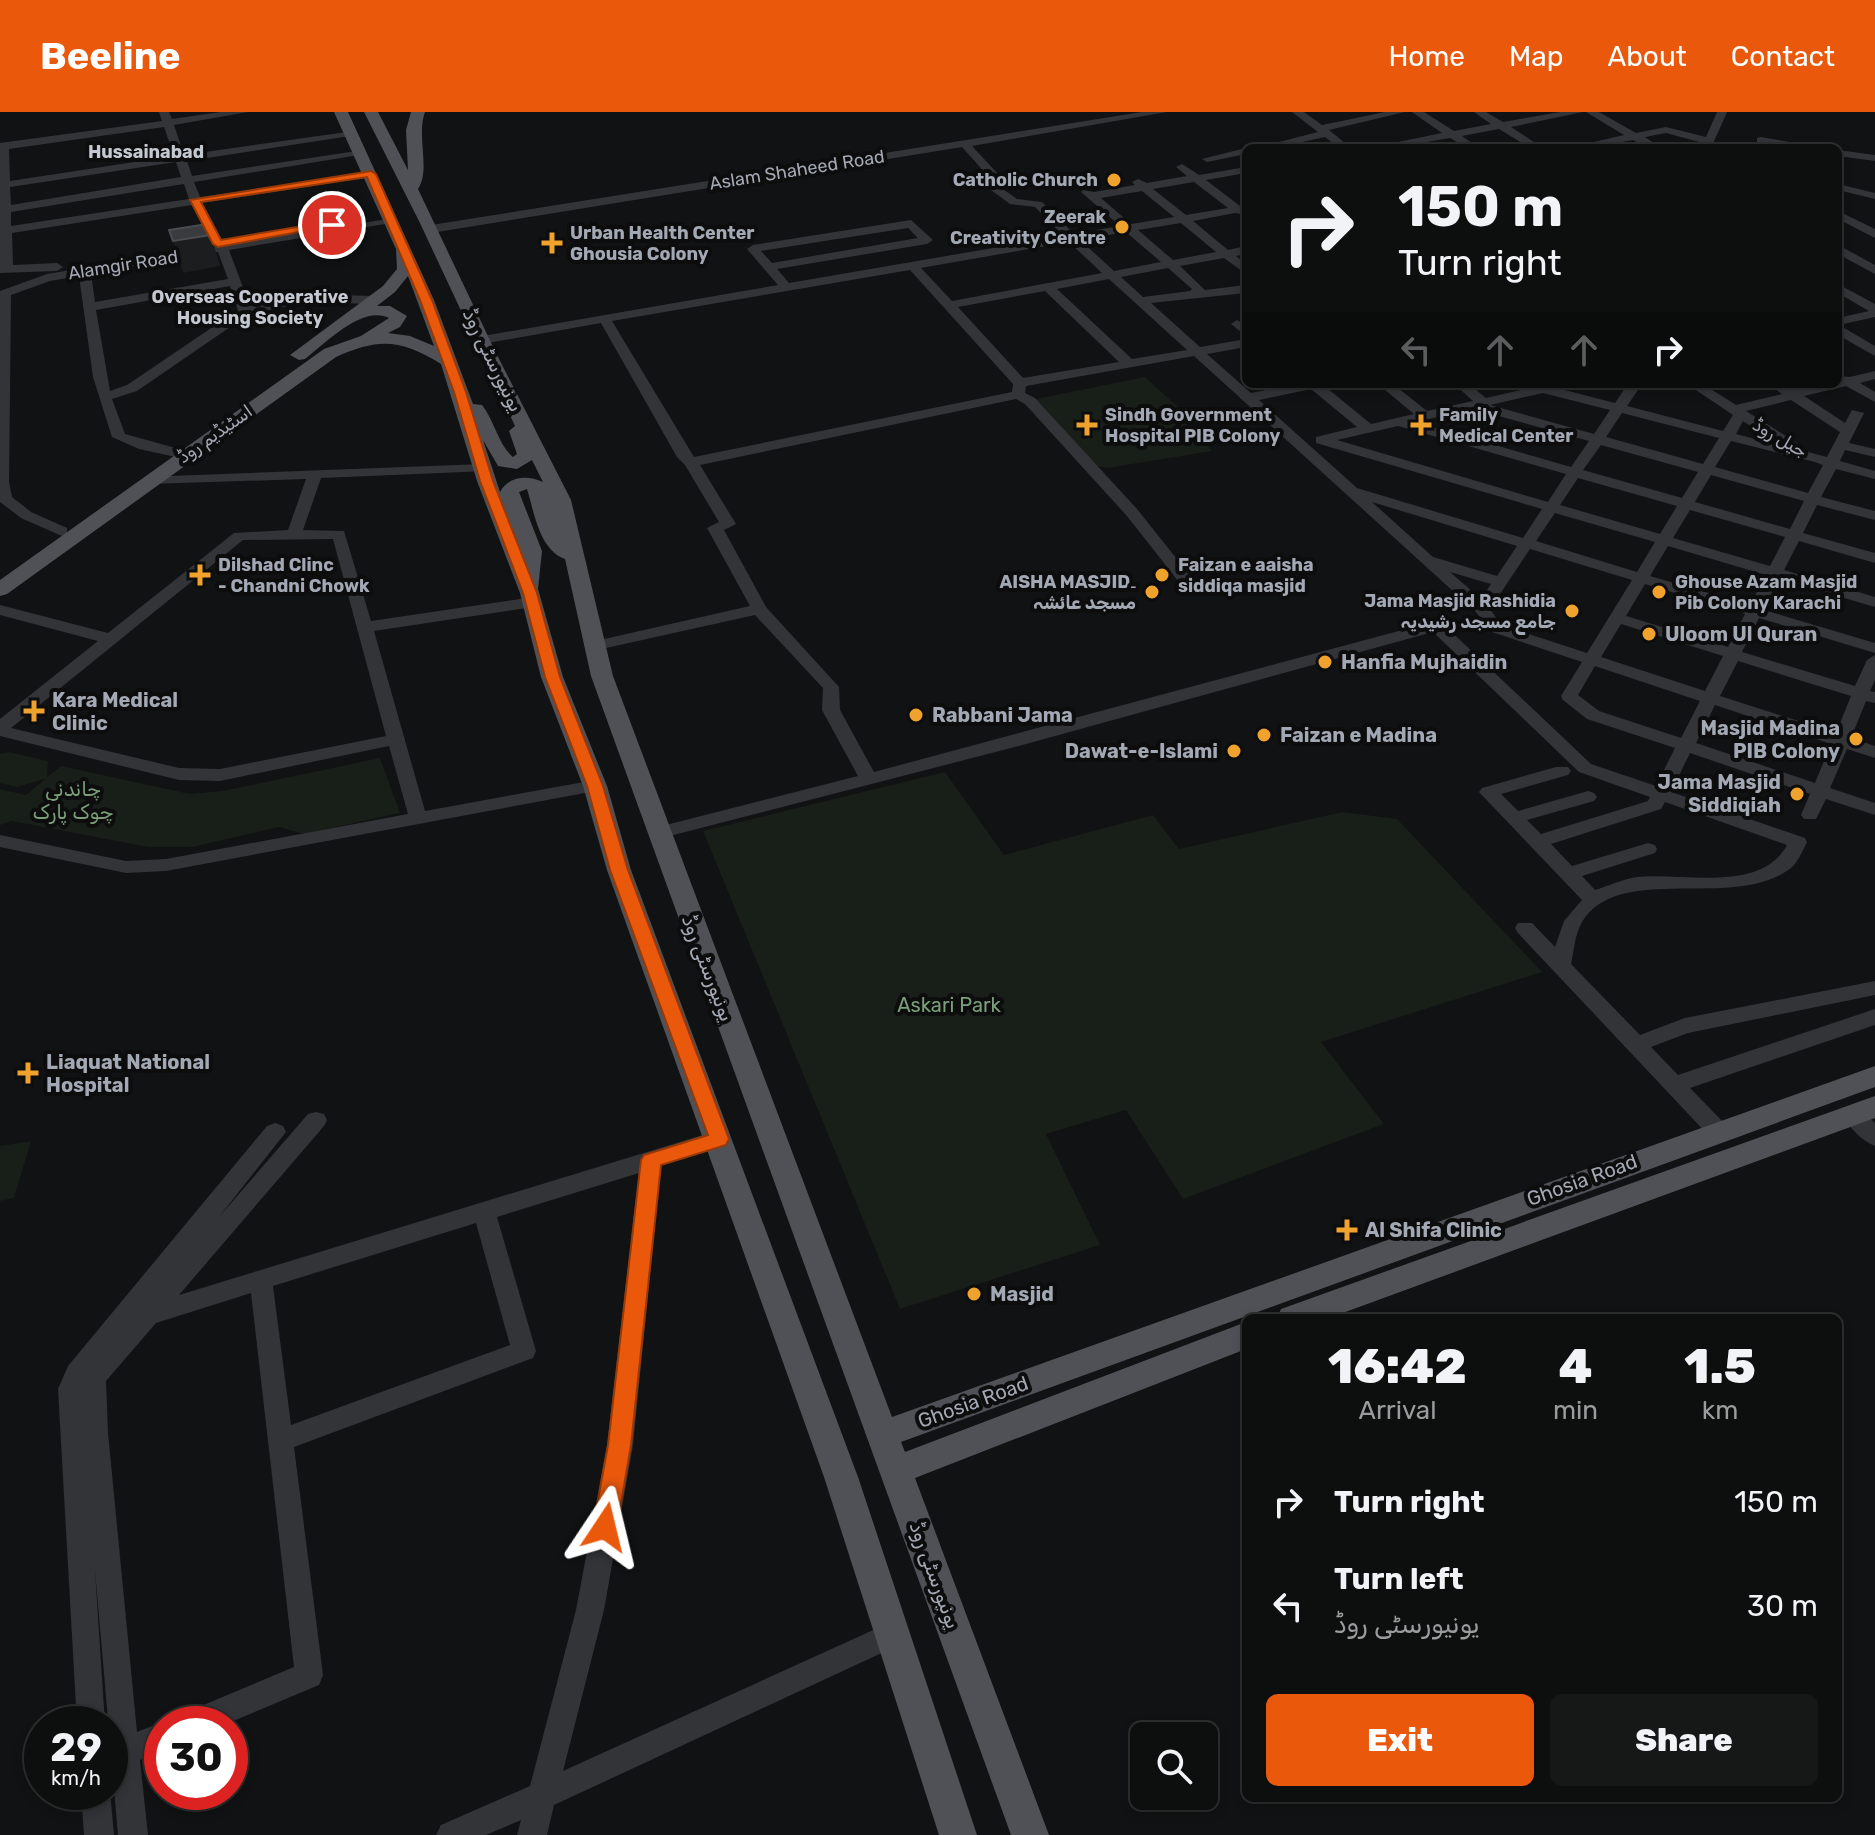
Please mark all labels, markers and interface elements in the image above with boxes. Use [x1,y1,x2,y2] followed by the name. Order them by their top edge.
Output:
[40,33,181,79] text: Beeline
[1388,40,1465,73] text: Home
[1509,40,1563,73] text: Map
[1607,40,1687,73] text: About
[1731,40,1835,73] text: Contact
[88,141,204,163] district label: Hussainabad
[708,145,886,195] street label: Aslam Shaheed Road
[953,169,1098,191] place label: Catholic Church
[1105,171,1123,189] marker: Catholic Church
[1398,174,1563,240] text: 150 m
[1266,176,1370,280] icon: right
[298,191,366,259] pin
[310,203,354,247] icon: arrive
[950,206,1106,249] place label: Zeerak Creativity Centre
[1113,218,1131,236] marker: Zeerak Creativity Centre
[570,222,755,265] place label: Urban Health Center Ghousia Colony
[541,232,563,254] marker: Urban Health Center Ghousia Colony
[1398,241,1562,284] text: Turn right
[66,245,180,285] street label: Alamgir Road
[152,286,349,329] district label: Overseas Cooperative Housing Society
[458,304,528,416] street label: یونیورسٹی روڈ
[1394,328,1438,372] icon: left
[1478,328,1522,372] icon: ahead
[1562,328,1606,372] icon: ahead
[1646,328,1690,372] icon: right
[173,400,257,469] street label: اسٹیڈیم روڈ
[1105,404,1280,447] place label: Sindh Government Hospital PIB Colony
[1439,404,1573,447] place label: Family Medical Center
[1076,414,1098,436] marker: Sindh Government Hospital PIB Colony
[1410,414,1432,436] marker: Family Medical Center
[1749,414,1811,462] street label: جیل روڈ
[218,554,370,597] place label: Dilshad Clinc - Chandni Chowk
[1178,554,1314,597] place label: Faizan e aaisha siddiqa masjid
[189,564,211,586] marker: Dilshad Clinc - Chandni Chowk
[1153,566,1171,584] marker: Faizan e aaisha siddiqa masjid
[999,571,1136,614] place label: AISHA MASJID۔ مسجد عائشہ
[1675,571,1857,614] place label: Ghouse Azam Masjid Pib Colony Karachi
[1143,583,1161,601] marker: AISHA MASJID۔ مسجد عائشہ
[1650,583,1668,601] marker: Ghouse Azam Masjid Pib Colony Karachi
[1364,590,1556,635] place label: Jama Masjid Rashidia جامع مسجد رشیدیہ
[1563,602,1581,620] marker: Jama Masjid Rashidia جامع مسجد رشیدیہ
[1665,622,1817,646] place label: Uloom Ul Quran
[1640,625,1658,643] marker: Uloom Ul Quran
[1341,650,1507,674] place label: Hanfia Mujhaidin
[1316,653,1334,671] marker: Hanfia Mujhaidin
[52,688,178,735] place label: Kara Medical Clinic
[23,700,45,722] marker: Kara Medical Clinic
[932,703,1073,727] place label: Rabbani Jama
[907,706,925,724] marker: Rabbani Jama
[1701,716,1840,763] place label: Masjid Madina PIB Colony
[1280,723,1437,747] place label: Faizan e Madina
[1255,726,1273,744] marker: Faizan e Madina
[1847,730,1865,748] marker: Masjid Madina PIB Colony
[1065,739,1218,763] place label: Dawat-e-Islami
[1225,742,1243,760] marker: Dawat-e-Islami
[1658,770,1781,817] place label: Jama Masjid Siddiqiah
[32,777,114,826] park label: چاندنی چوک پارک
[1788,785,1806,803] marker: Jama Masjid Siddiqiah
[677,911,739,1025] street label: یونیورسٹی روڈ
[897,993,1002,1017] park label: Askari Park
[46,1050,210,1097] place label: Liaquat National Hospital
[17,1062,39,1084] marker: Liaquat National Hospital
[1524,1149,1640,1211] street label: Ghosia Road
[1365,1218,1502,1242] place label: Al Shifa Clinic
[1336,1219,1358,1241] marker: Al Shifa Clinic
[990,1282,1054,1306] place label: Masjid
[965,1285,983,1303] marker: Masjid
[1328,1338,1467,1395] text: 16:42
[1559,1338,1593,1395] text: 4
[1684,1338,1756,1395] text: 1.5
[915,1371,1031,1433] street label: Ghosia Road
[1358,1395,1437,1426] text: Arrival
[1553,1395,1598,1426] text: min
[1702,1395,1738,1426] text: km
[1266,1480,1310,1524] icon: right
[1334,1484,1485,1520] text: Turn right
[1734,1484,1818,1520] text: 150 m
[563,1485,647,1569] position arrow
[905,1518,965,1632] street label: یونیورسٹی روڈ
[1334,1561,1464,1597] text: Turn left
[1266,1584,1310,1628] icon: left
[1747,1588,1818,1624] text: 30 m
[1334,1609,1480,1640] text: یونیورسٹی روڈ
[1266,1694,1534,1786] button: Exit
[1550,1694,1818,1786] button: Share
[144,1706,248,1810] speed limit sign: 30
[1130,1722,1218,1810] map controls
[1130,1722,1218,1810] button: search
[50,1724,102,1771] text: 29
[51,1766,101,1790] text: km/h

